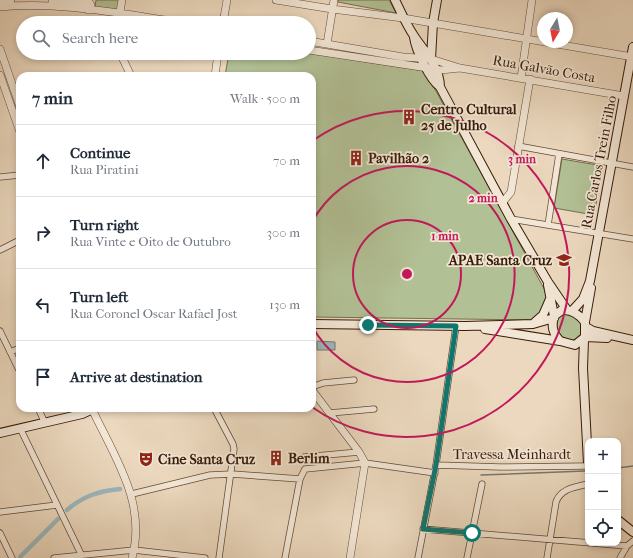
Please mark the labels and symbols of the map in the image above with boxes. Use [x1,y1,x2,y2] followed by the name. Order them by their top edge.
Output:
[537,12,573,48] north arrow
[491,52,597,86] street label: Rua Galvão Costa
[578,94,620,230] street label: Rua Carlos Trein Filho
[421,101,517,134] place label: Centro Cultural 25 de Julho
[400,108,418,126] building icon: Centro Cultural 25 de Julho
[347,149,365,167] building icon: Pavilhão 2
[368,150,429,167] place label: Pavilhão 2
[508,152,537,167] text: 3 min
[468,191,499,205] text: 2 min
[431,229,460,243] text: 1 min
[555,251,573,269] school or university icon: APAE Santa Cruz
[448,252,553,269] place label: APAE Santa Cruz
[400,267,414,281] centre of rings
[359,316,377,334] route end
[453,446,571,463] street label: Travessa Meinhardt
[267,449,285,467] building icon: Berlim
[137,450,155,468] theatre icon: Cine Santa Cruz
[288,450,330,467] place label: Berlim
[158,451,256,468] place label: Cine Santa Cruz
[463,524,481,542] route start

